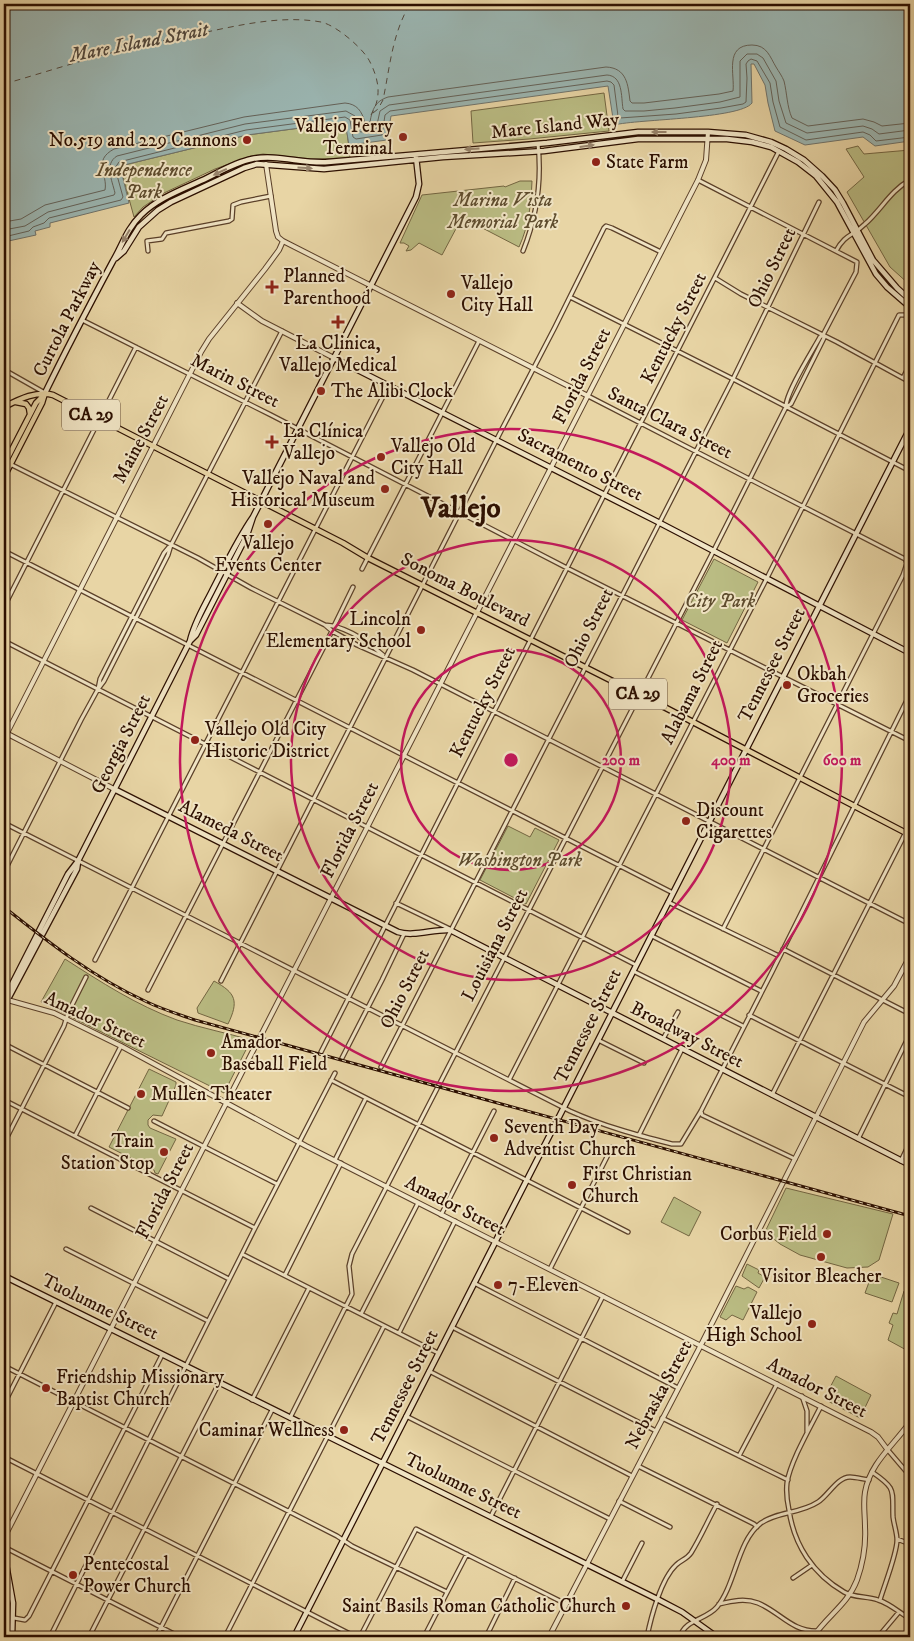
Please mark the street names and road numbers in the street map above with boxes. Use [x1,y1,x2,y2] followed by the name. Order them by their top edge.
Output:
[490,108,621,144] street label: Mare Island Way
[743,224,801,312] street label: Ohio Street
[28,257,106,381] street label: Curtola Parkway
[636,269,712,387] street label: Kentucky Street
[548,324,616,428] street label: Florida Street
[187,349,283,413] street label: Marin Street
[604,382,736,464] street label: Santa Clara Street
[108,391,174,487] street label: Maine Street
[62,400,120,430] road number: CA 29
[513,424,647,506] street label: Sacramento Street
[397,548,534,633] street label: Sonoma Boulevard
[559,584,619,672] street label: Ohio Street
[733,604,811,726] street label: Tennessee Street
[656,636,728,748] street label: Alabama Street
[445,643,521,761] street label: Kentucky Street
[609,679,667,710] road number: CA 29
[86,690,156,798] street label: Georgia Street
[316,778,384,882] street label: Florida Street
[175,795,287,867] street label: Alameda Street
[457,885,533,1005] street label: Louisiana Street
[375,945,435,1033] street label: Ohio Street
[549,965,627,1087] street label: Tennessee Street
[41,987,149,1053] street label: Amador Street
[627,997,747,1073] street label: Broadway Street
[131,1139,199,1243] street label: Florida Street
[401,1171,509,1241] street label: Amador Street
[38,1269,162,1345] street label: Tuolumne Street
[366,1326,444,1448] street label: Tennessee Street
[621,1337,697,1453] street label: Nebraska Street
[763,1353,871,1423] street label: Amador Street
[401,1448,525,1524] street label: Tuolumne Street

